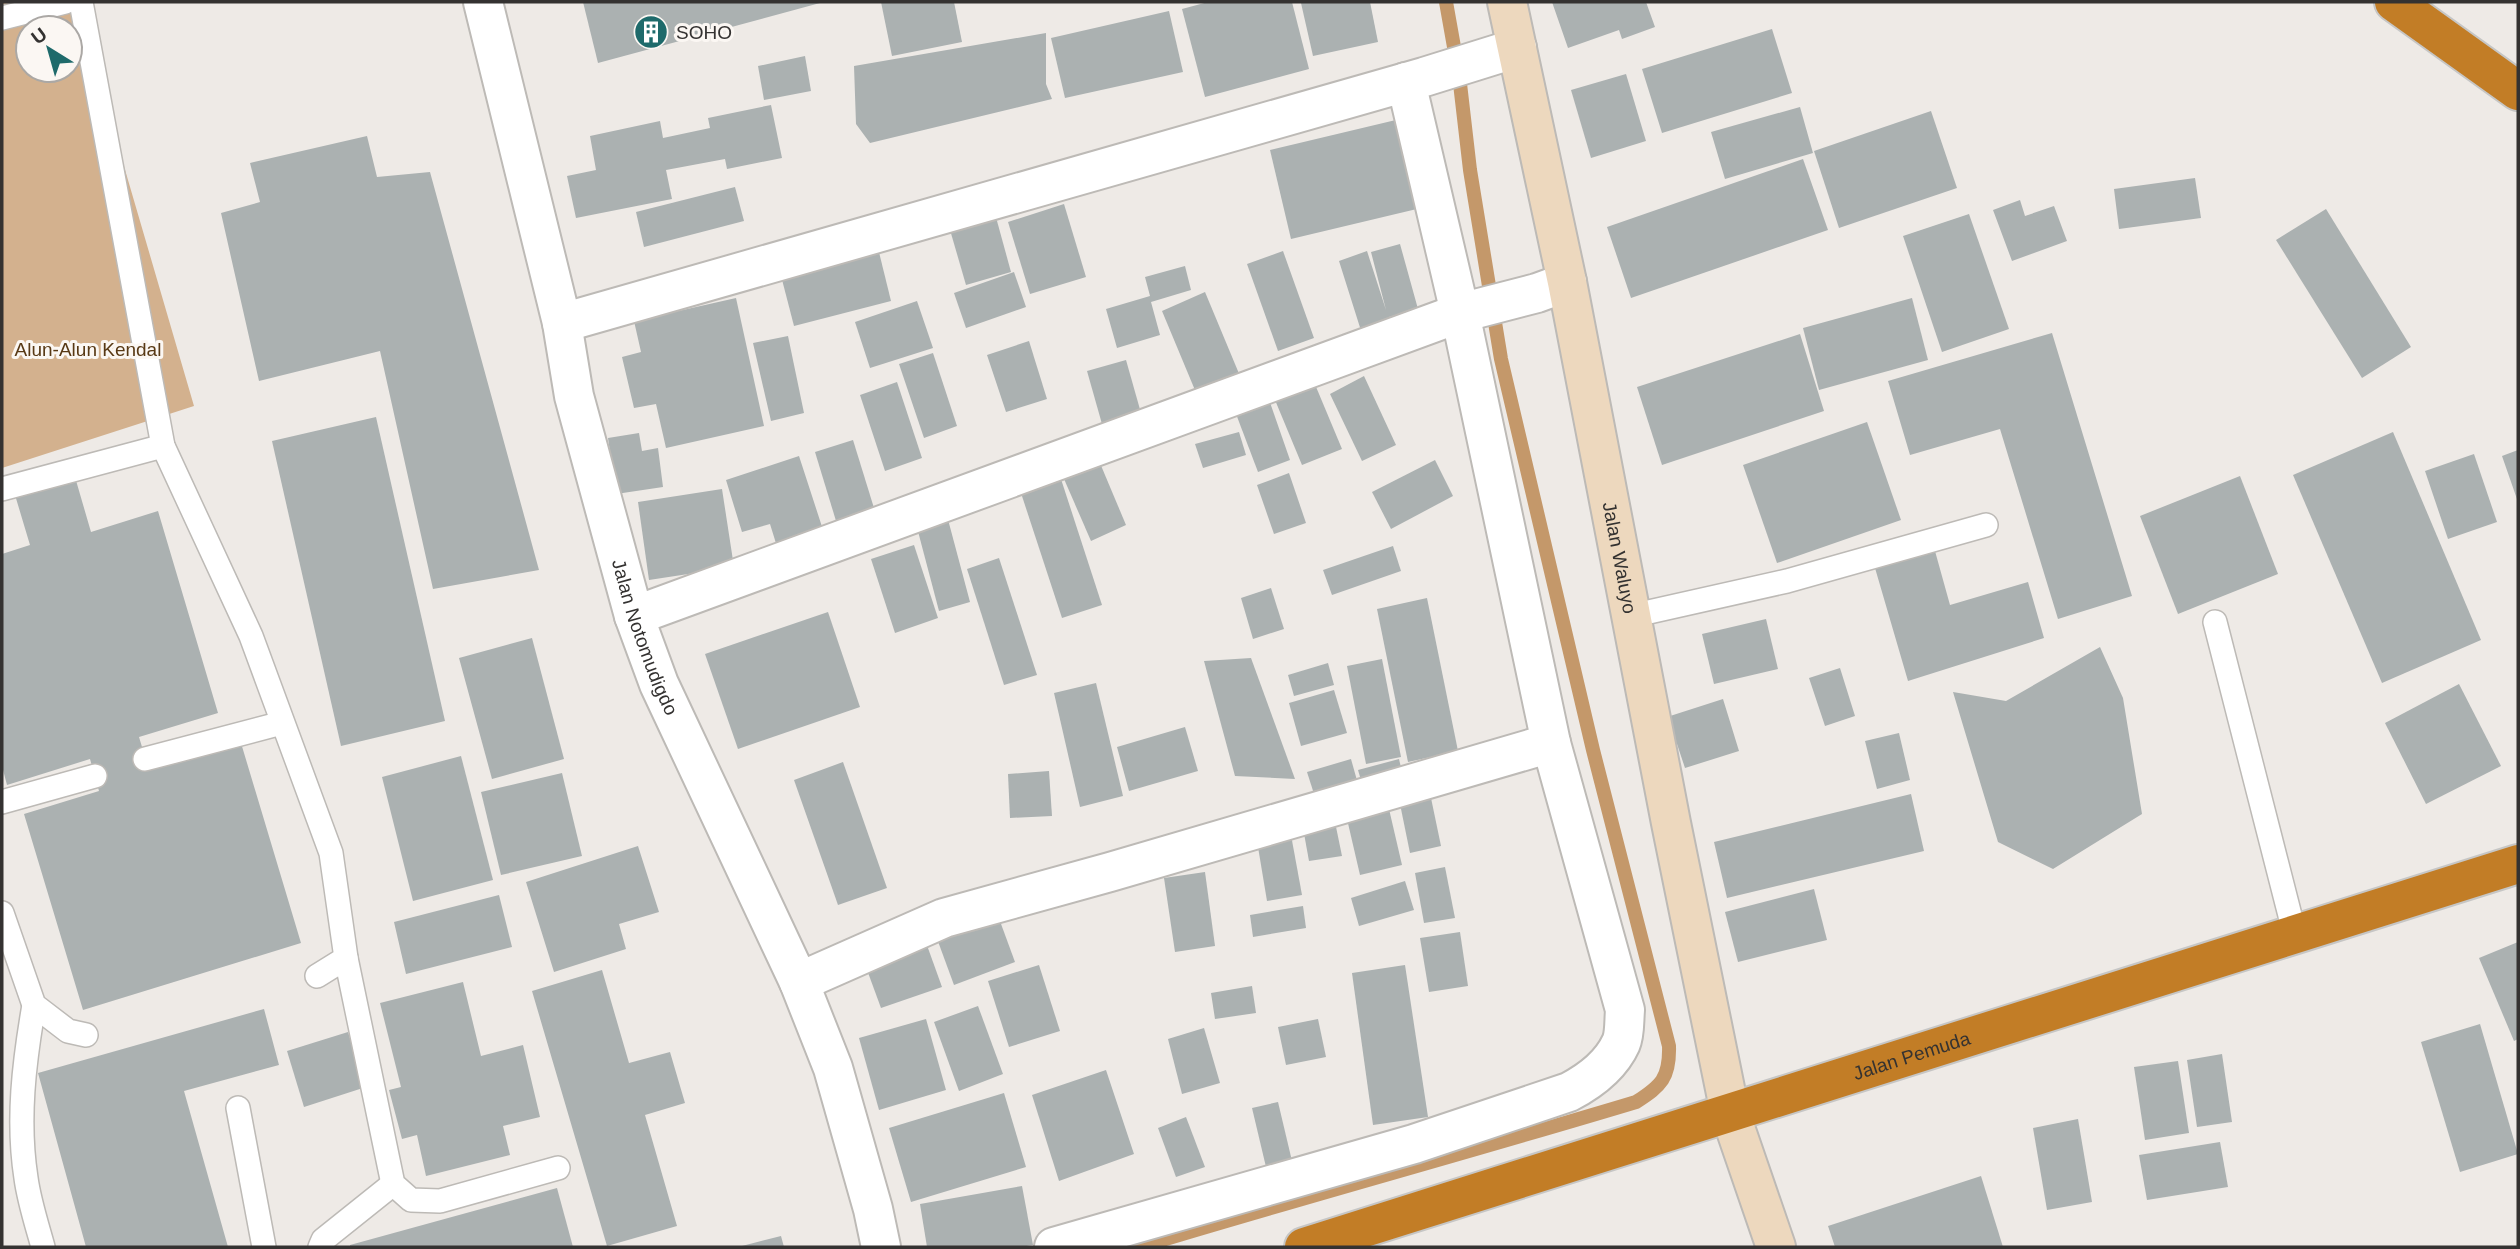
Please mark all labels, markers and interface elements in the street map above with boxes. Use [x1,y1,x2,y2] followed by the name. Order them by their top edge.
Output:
[632,13,670,51] building icon: SOHO
[14,14,84,84] north arrow
[676,22,732,43] place label: SOHO
[27,23,51,48] text: U
[15,339,161,360] park label: Alun-Alun Kendal
[1598,500,1641,615] street label: Jalan Waluyo
[608,557,682,718] street label: Jalan Notomudigdo
[1851,1027,1973,1084] street label: Jalan Pemuda

